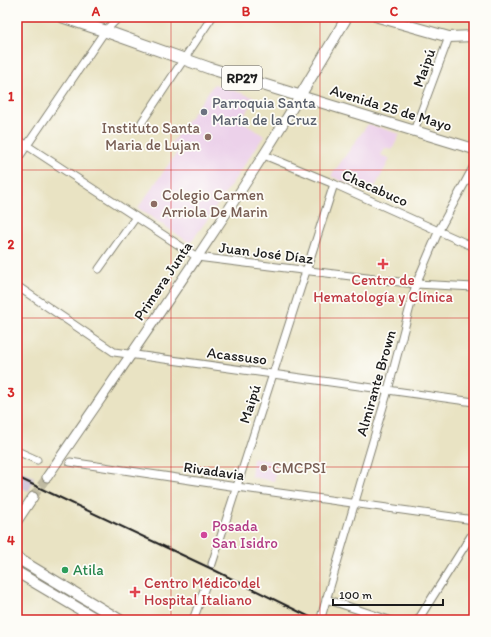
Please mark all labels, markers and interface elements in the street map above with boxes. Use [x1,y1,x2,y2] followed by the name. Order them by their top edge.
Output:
[91,4,101,19] text: A
[242,4,251,19] text: B
[390,4,399,19] text: C
[409,46,439,90] street label: Maipú
[222,66,262,90] road number: RP27
[328,81,454,135] street label: Avenida 25 de Mayo
[8,89,14,104] text: 1
[212,94,317,129] place label: Parroquia Santa María de la Cruz
[199,107,209,117] marker: Parroquia Santa María de la Cruz
[102,119,201,154] place label: Instituto Santa Maria de Lujan
[203,132,213,142] marker: Instituto Santa Maria de Lujan
[339,165,411,211] street label: Chacabuco
[162,186,268,221] place label: Colegio Carmen Arriola De Marin
[149,199,159,209] marker: Colegio Carmen Arriola De Marin
[8,237,15,252] text: 2
[130,237,196,324] street label: Primera Junta
[218,238,314,268] street label: Juan José Díaz
[377,258,389,270] marker: Centro de Hematología y Clínica
[313,271,453,306] place label: Centro de Hematología y Clínica
[352,328,400,438] street label: Almirante Brown
[206,343,268,369] street label: Acassuso
[235,382,265,426] street label: Maipú
[7,385,15,400] text: 3
[182,458,246,484] street label: Rivadavia
[272,459,326,477] place label: CMCPSI
[259,463,269,473] marker: CMCPSI
[212,517,278,552] place label: Posada San Isidro
[199,530,209,540] marker: Posada San Isidro
[7,533,15,548] text: 4
[73,561,104,579] place label: Atila
[60,565,70,575] marker: Atila
[144,574,261,609] place label: Centro Médico del Hospital Italiano
[333,581,443,607] scale bar
[129,586,141,598] marker: Centro Médico del Hospital Italiano
[339,588,372,602] text: 100 m

